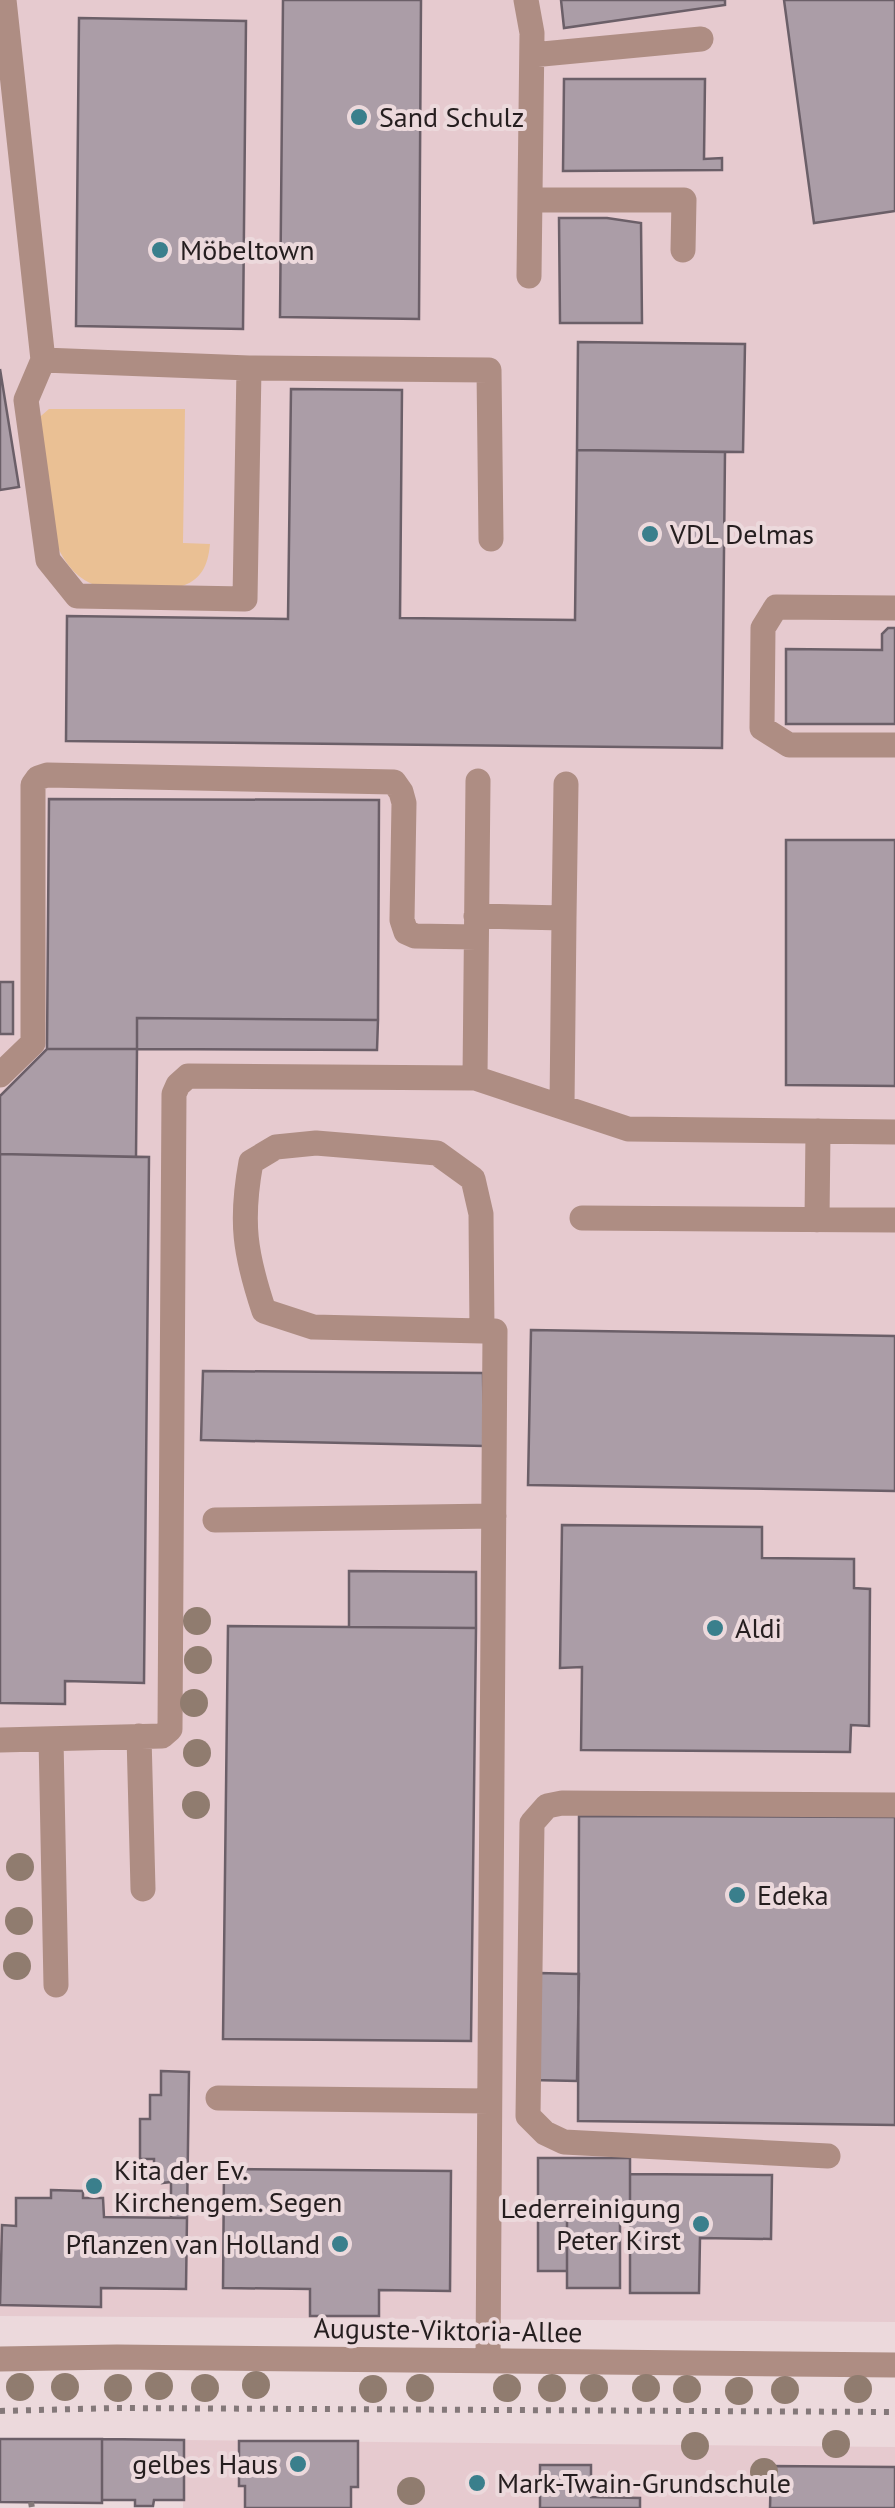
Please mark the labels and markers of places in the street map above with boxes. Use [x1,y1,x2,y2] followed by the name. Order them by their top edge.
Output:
[379,98,524,135] place label: Sand Schulz
[348,106,370,128] marker: Sand Schulz
[180,231,314,268] place label: Möbeltown
[149,239,171,261] marker: Möbeltown
[669,515,814,552] place label: VDL Delmas
[639,523,661,545] marker: VDL Delmas
[735,1609,782,1646] place label: Aldi
[704,1617,726,1639] marker: Aldi
[757,1876,829,1913] place label: Edeka
[726,1884,748,1906] marker: Edeka
[114,2151,342,2220] place label: Kita der Ev. Kirchengem. Segen
[83,2175,105,2197] marker: Kita der Ev. Kirchengem. Segen
[501,2189,681,2258] place label: Lederreinigung Peter Kirst
[690,2213,712,2235] marker: Lederreinigung Peter Kirst
[66,2225,320,2262] place label: Pflanzen van Holland
[329,2233,351,2255] marker: Pflanzen van Holland
[132,2445,278,2482] place label: gelbes Haus
[287,2453,309,2475] marker: gelbes Haus
[497,2464,791,2501] place label: Mark-Twain-Grundschule
[466,2472,488,2494] marker: Mark-Twain-Grundschule

